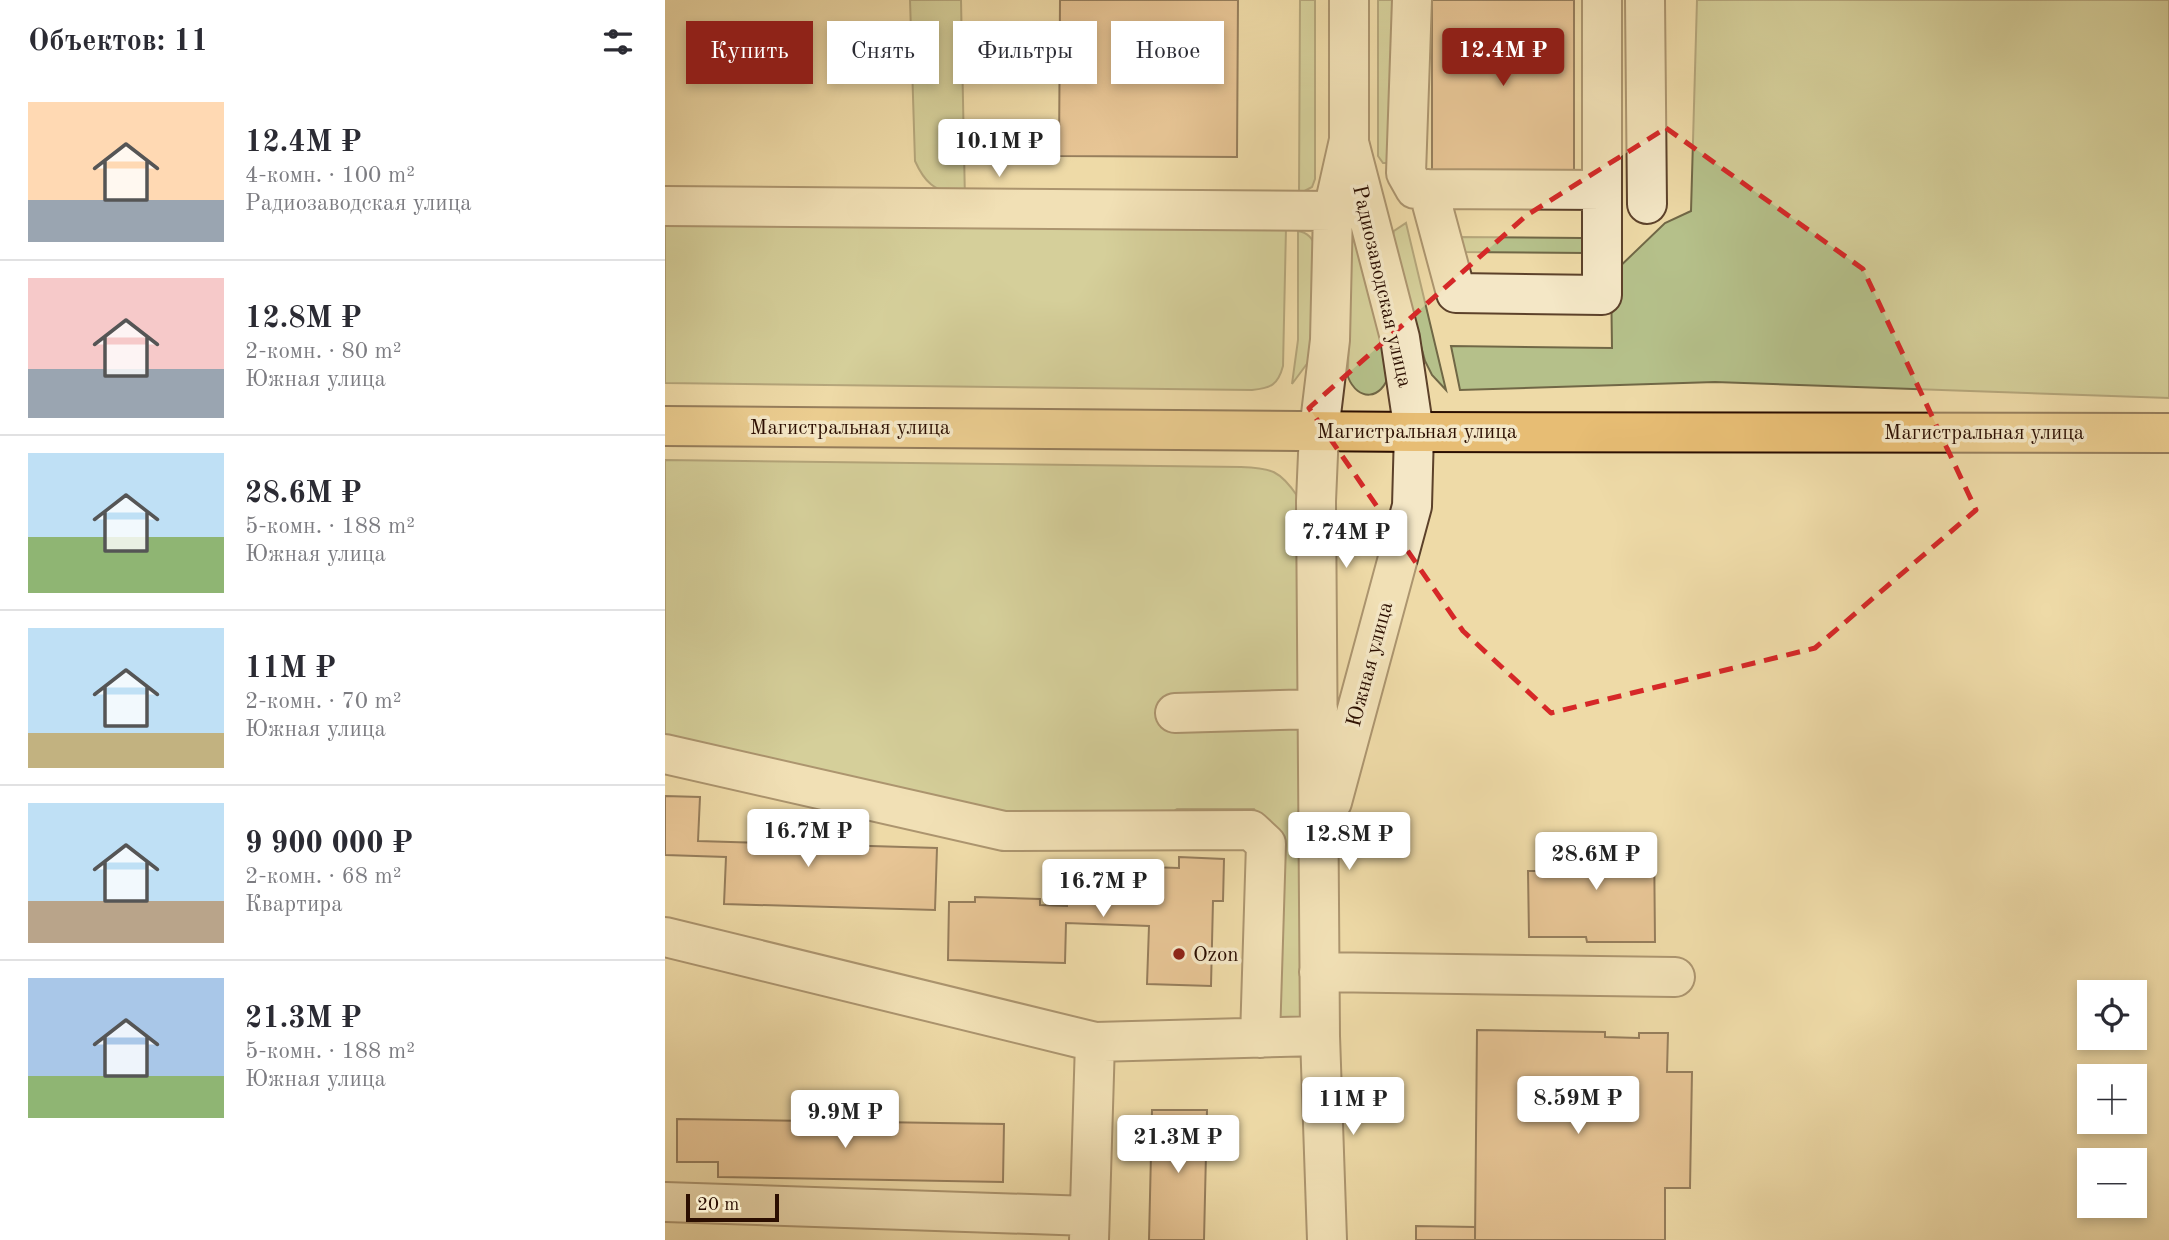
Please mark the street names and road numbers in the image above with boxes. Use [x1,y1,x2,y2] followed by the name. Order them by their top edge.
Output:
[1348,183,1415,390] street label: Радиозаводская улица
[750,418,950,439] street label: Магистральная улица
[1317,422,1517,443] street label: Магистральная улица
[1884,423,2084,444] street label: Магистральная улица
[1344,600,1397,729] street label: Южная улица

